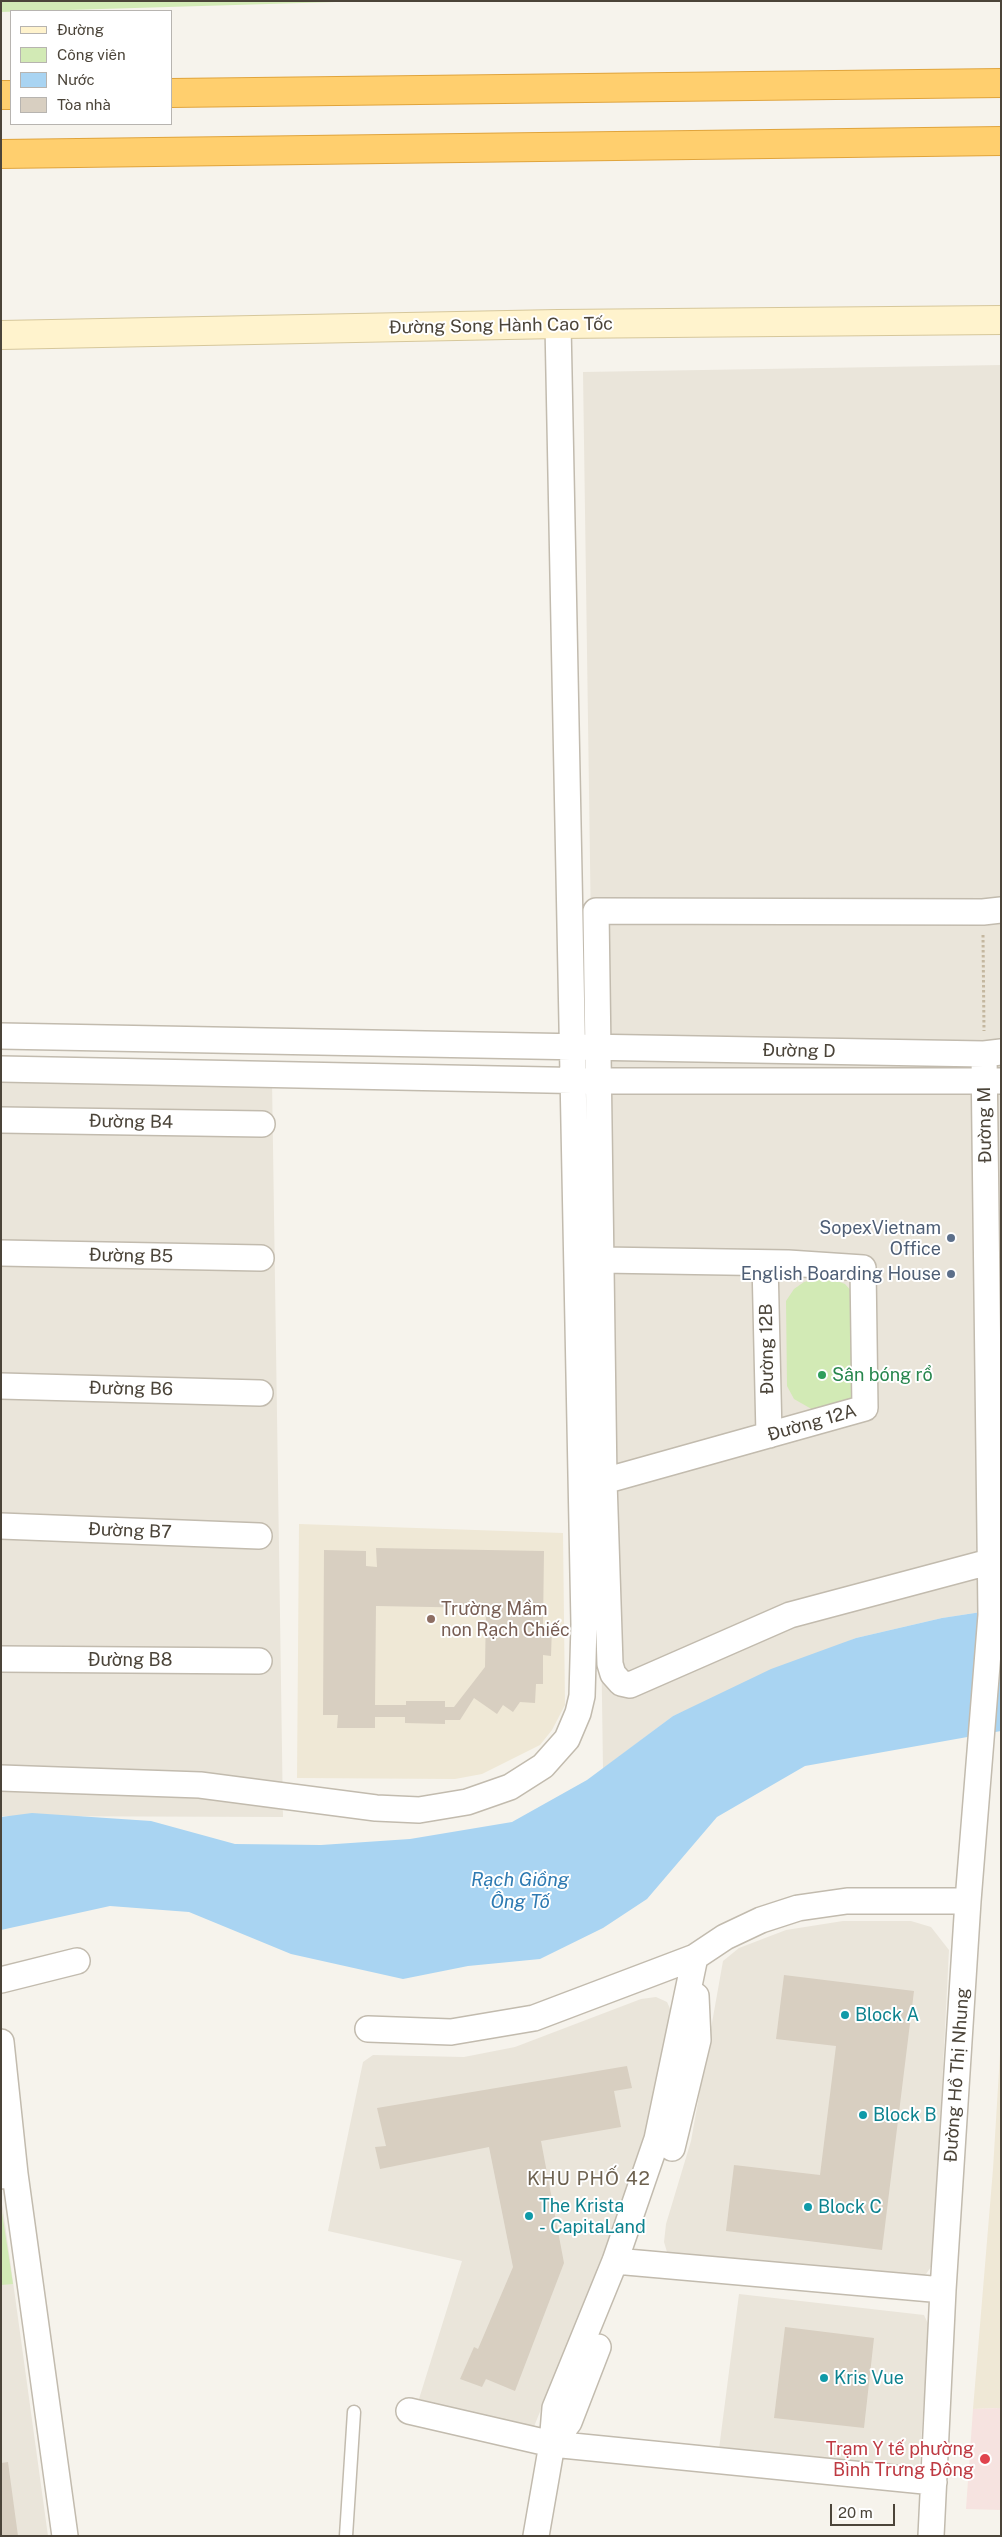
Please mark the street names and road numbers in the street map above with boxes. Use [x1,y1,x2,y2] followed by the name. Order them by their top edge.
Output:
[389,313,613,339] street label: Đường Song Hành Cao Tốc
[762,1040,836,1062] street label: Đường D
[974,1086,996,1164] street label: Đường M
[89,1110,173,1134] street label: Đường B4
[89,1244,173,1268] street label: Đường B5
[755,1303,779,1395] street label: Đường 12B
[89,1377,173,1401] street label: Đường B6
[765,1400,859,1446] street label: Đường 12A
[88,1519,172,1543] street label: Đường B7
[88,1649,172,1671] street label: Đường B8
[940,1987,974,2163] street label: Đường Hồ Thị Nhung

